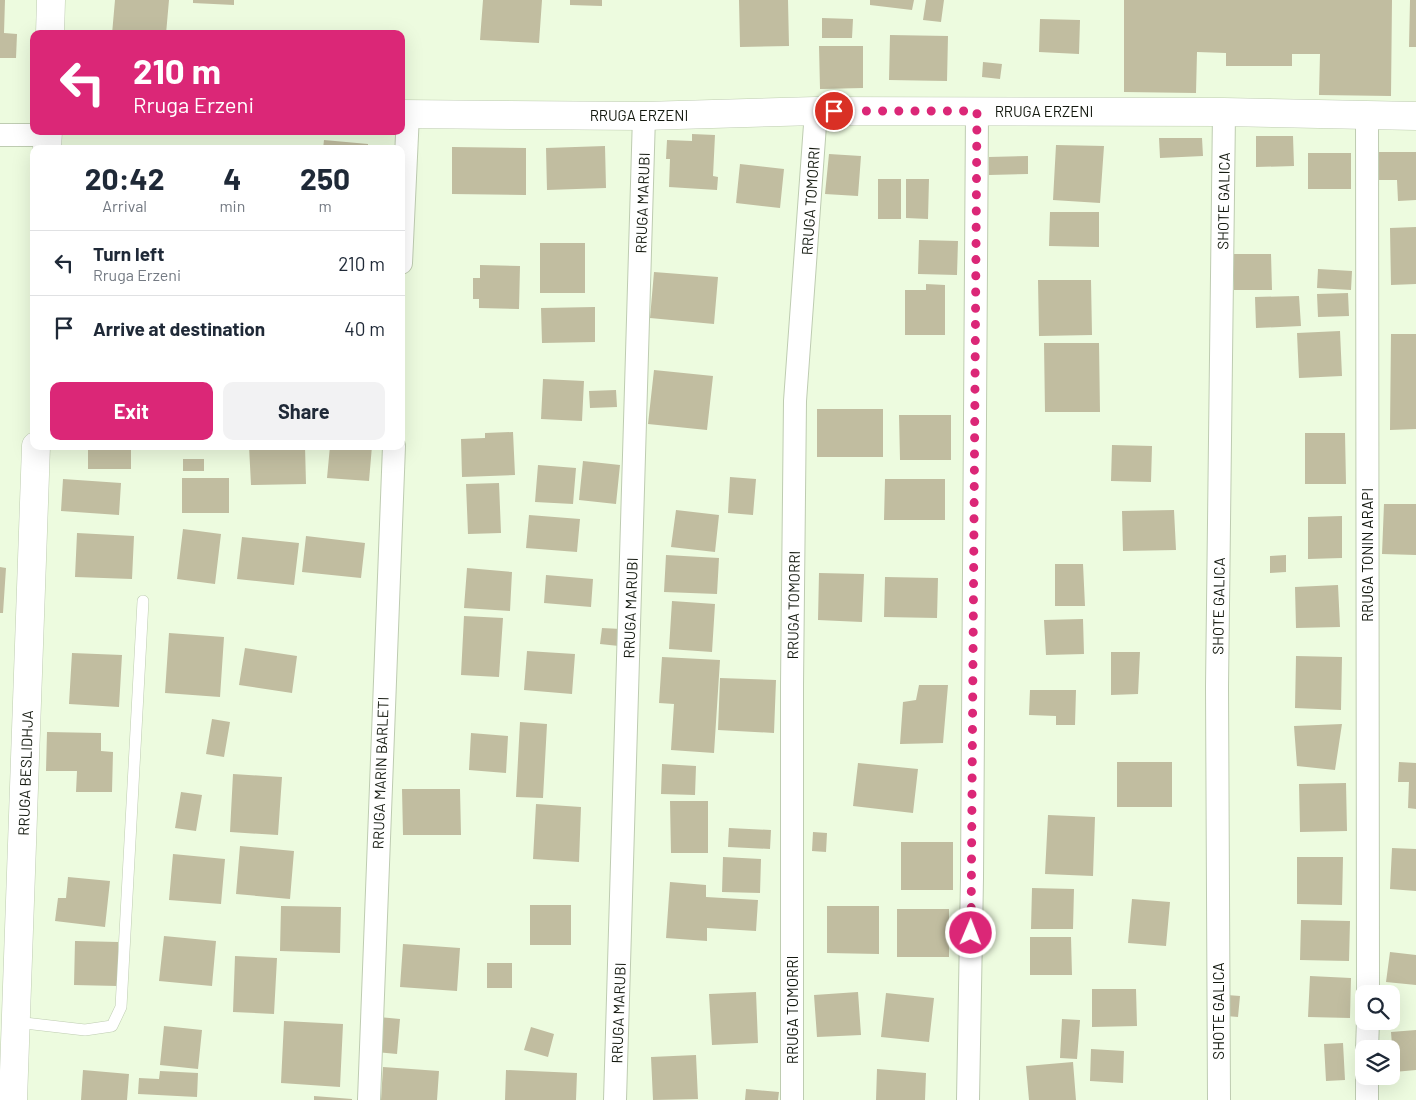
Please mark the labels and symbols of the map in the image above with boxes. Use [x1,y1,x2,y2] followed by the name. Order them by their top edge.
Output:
[813,90,855,132] pin
[995,102,1093,120] street label: RRUGA ERZENI
[590,106,688,124] street label: RRUGA ERZENI
[797,146,823,256] street label: RRUGA TOMORRI
[631,152,653,254] street label: RRUGA MARUBI
[1213,152,1233,250] street label: SHOTE GALICA
[1358,488,1376,622] street label: RRUGA TONIN ARAPI
[783,551,803,659] street label: RRUGA TOMORRI
[619,557,641,659] street label: RRUGA MARUBI
[1208,557,1228,655] street label: SHOTE GALICA
[368,696,392,850] street label: RRUGA MARIN BARLETI
[14,710,36,836] street label: RRUGA BESLIDHJA
[944,906,996,958] position arrow
[783,956,801,1064] street label: RRUGA TOMORRI
[607,962,629,1064] street label: RRUGA MARUBI
[1209,962,1227,1060] street label: SHOTE GALICA

